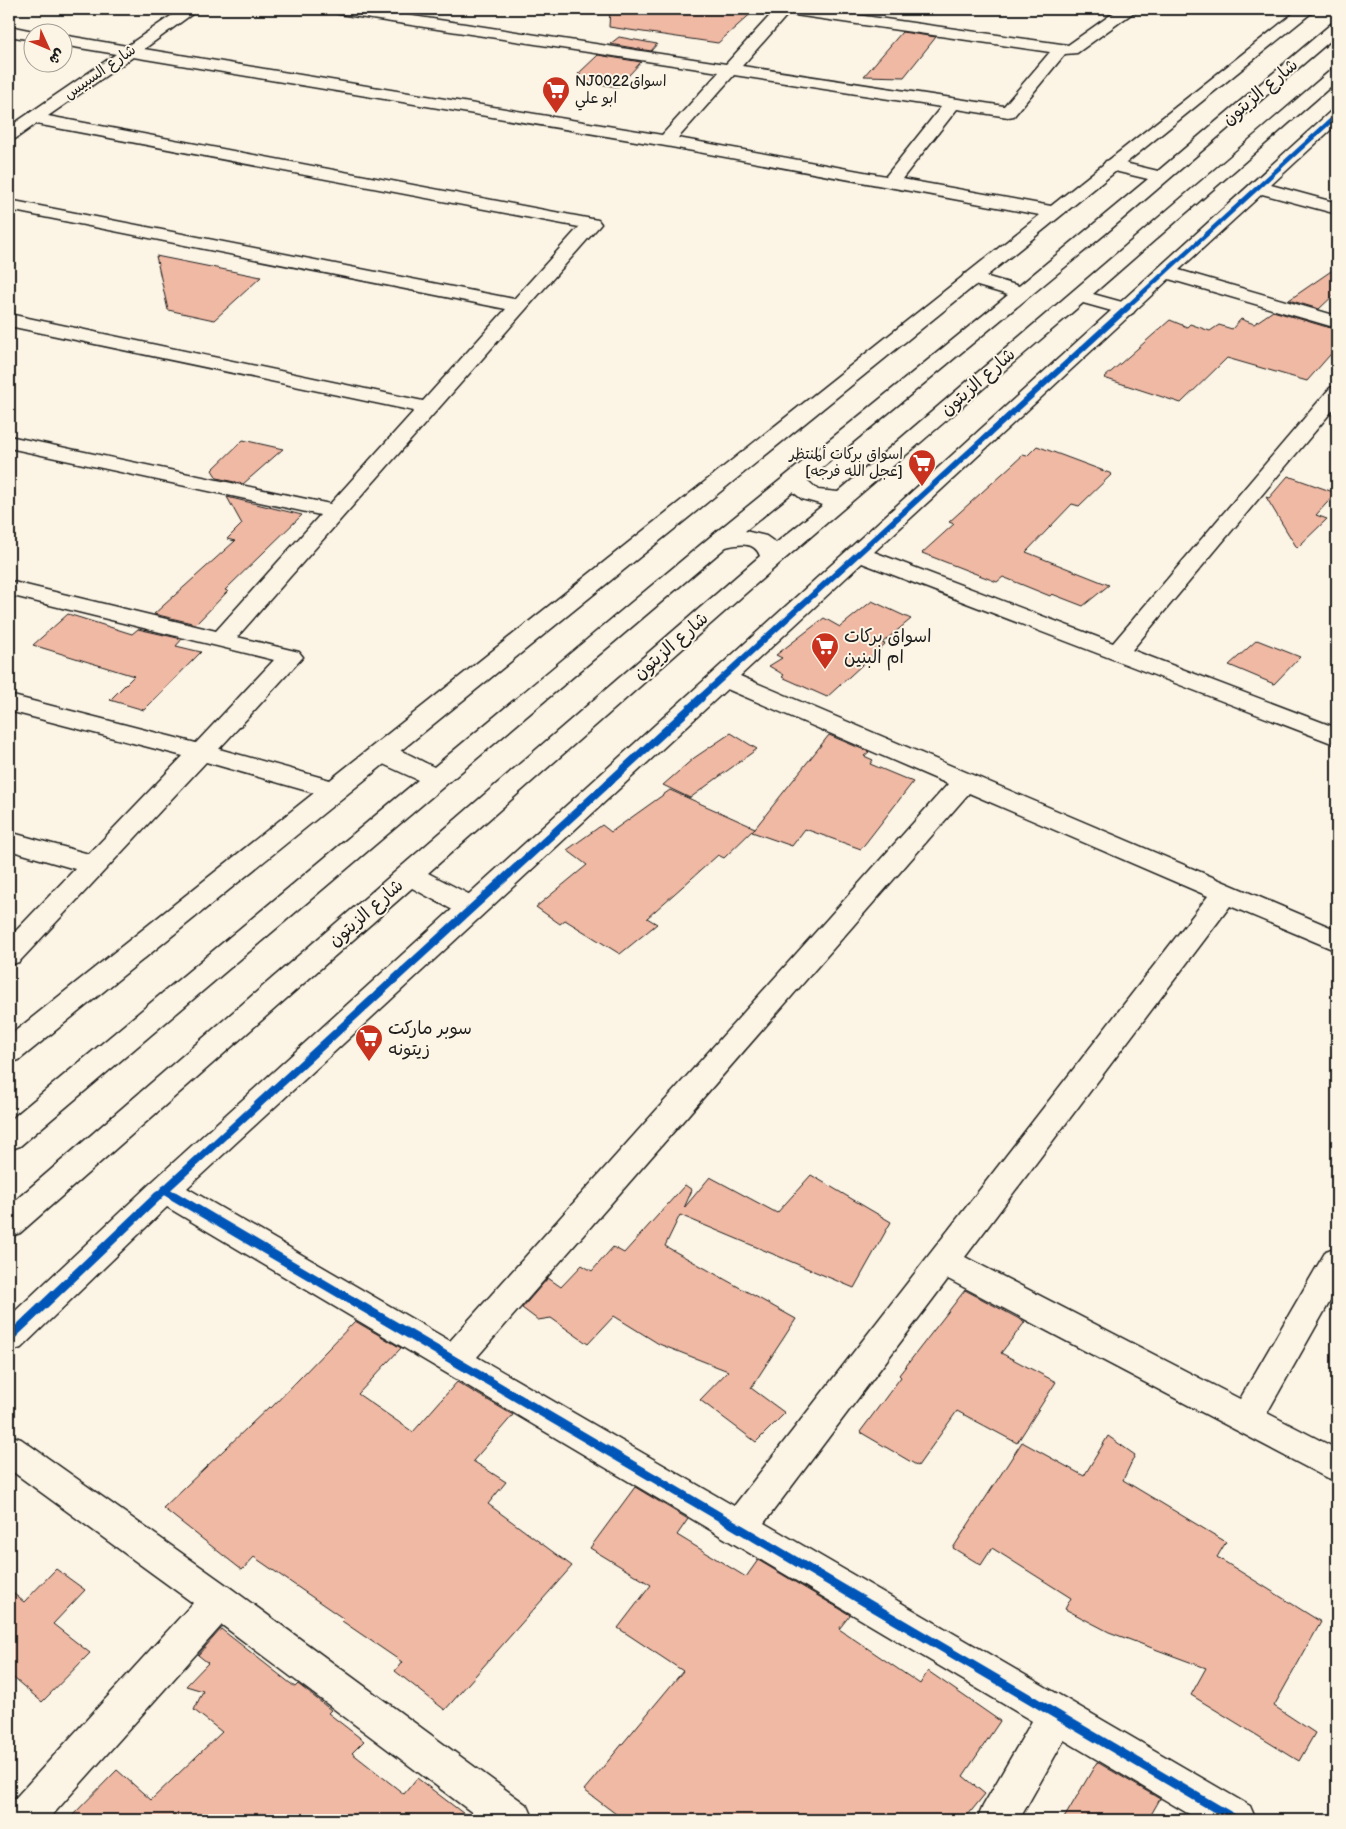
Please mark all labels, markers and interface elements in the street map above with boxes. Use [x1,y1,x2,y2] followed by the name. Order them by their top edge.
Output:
[22,22,72,72] north arrow
[60,40,140,104] street label: شارع السبيس
[46,45,68,68] text: ش
[1218,54,1303,130] street label: شارع الزيتون
[575,72,666,111] place label: NJ0022اسواق ابو علي
[541,75,571,114] supermarket icon: NJ0022اسواق ابو علي
[936,344,1020,421] street label: شارع الزيتون
[788,445,903,481] place label: اسواق بركات ألمنتظر [عجل الله فرجه]
[907,448,937,487] supermarket icon: اسواق بركات ألمنتظر [عجل الله فرجه]
[629,608,713,685] street label: شارع الزيتون
[844,626,932,671] place label: اسواق بركات ام البنين
[810,631,840,670] supermarket icon: اسواق بركات ام البنين
[324,875,408,952] street label: شارع الزيتون
[388,1018,472,1060] place label: سوبر ماركت زيتونه
[354,1023,384,1062] supermarket icon: سوبر ماركت زيتونه

